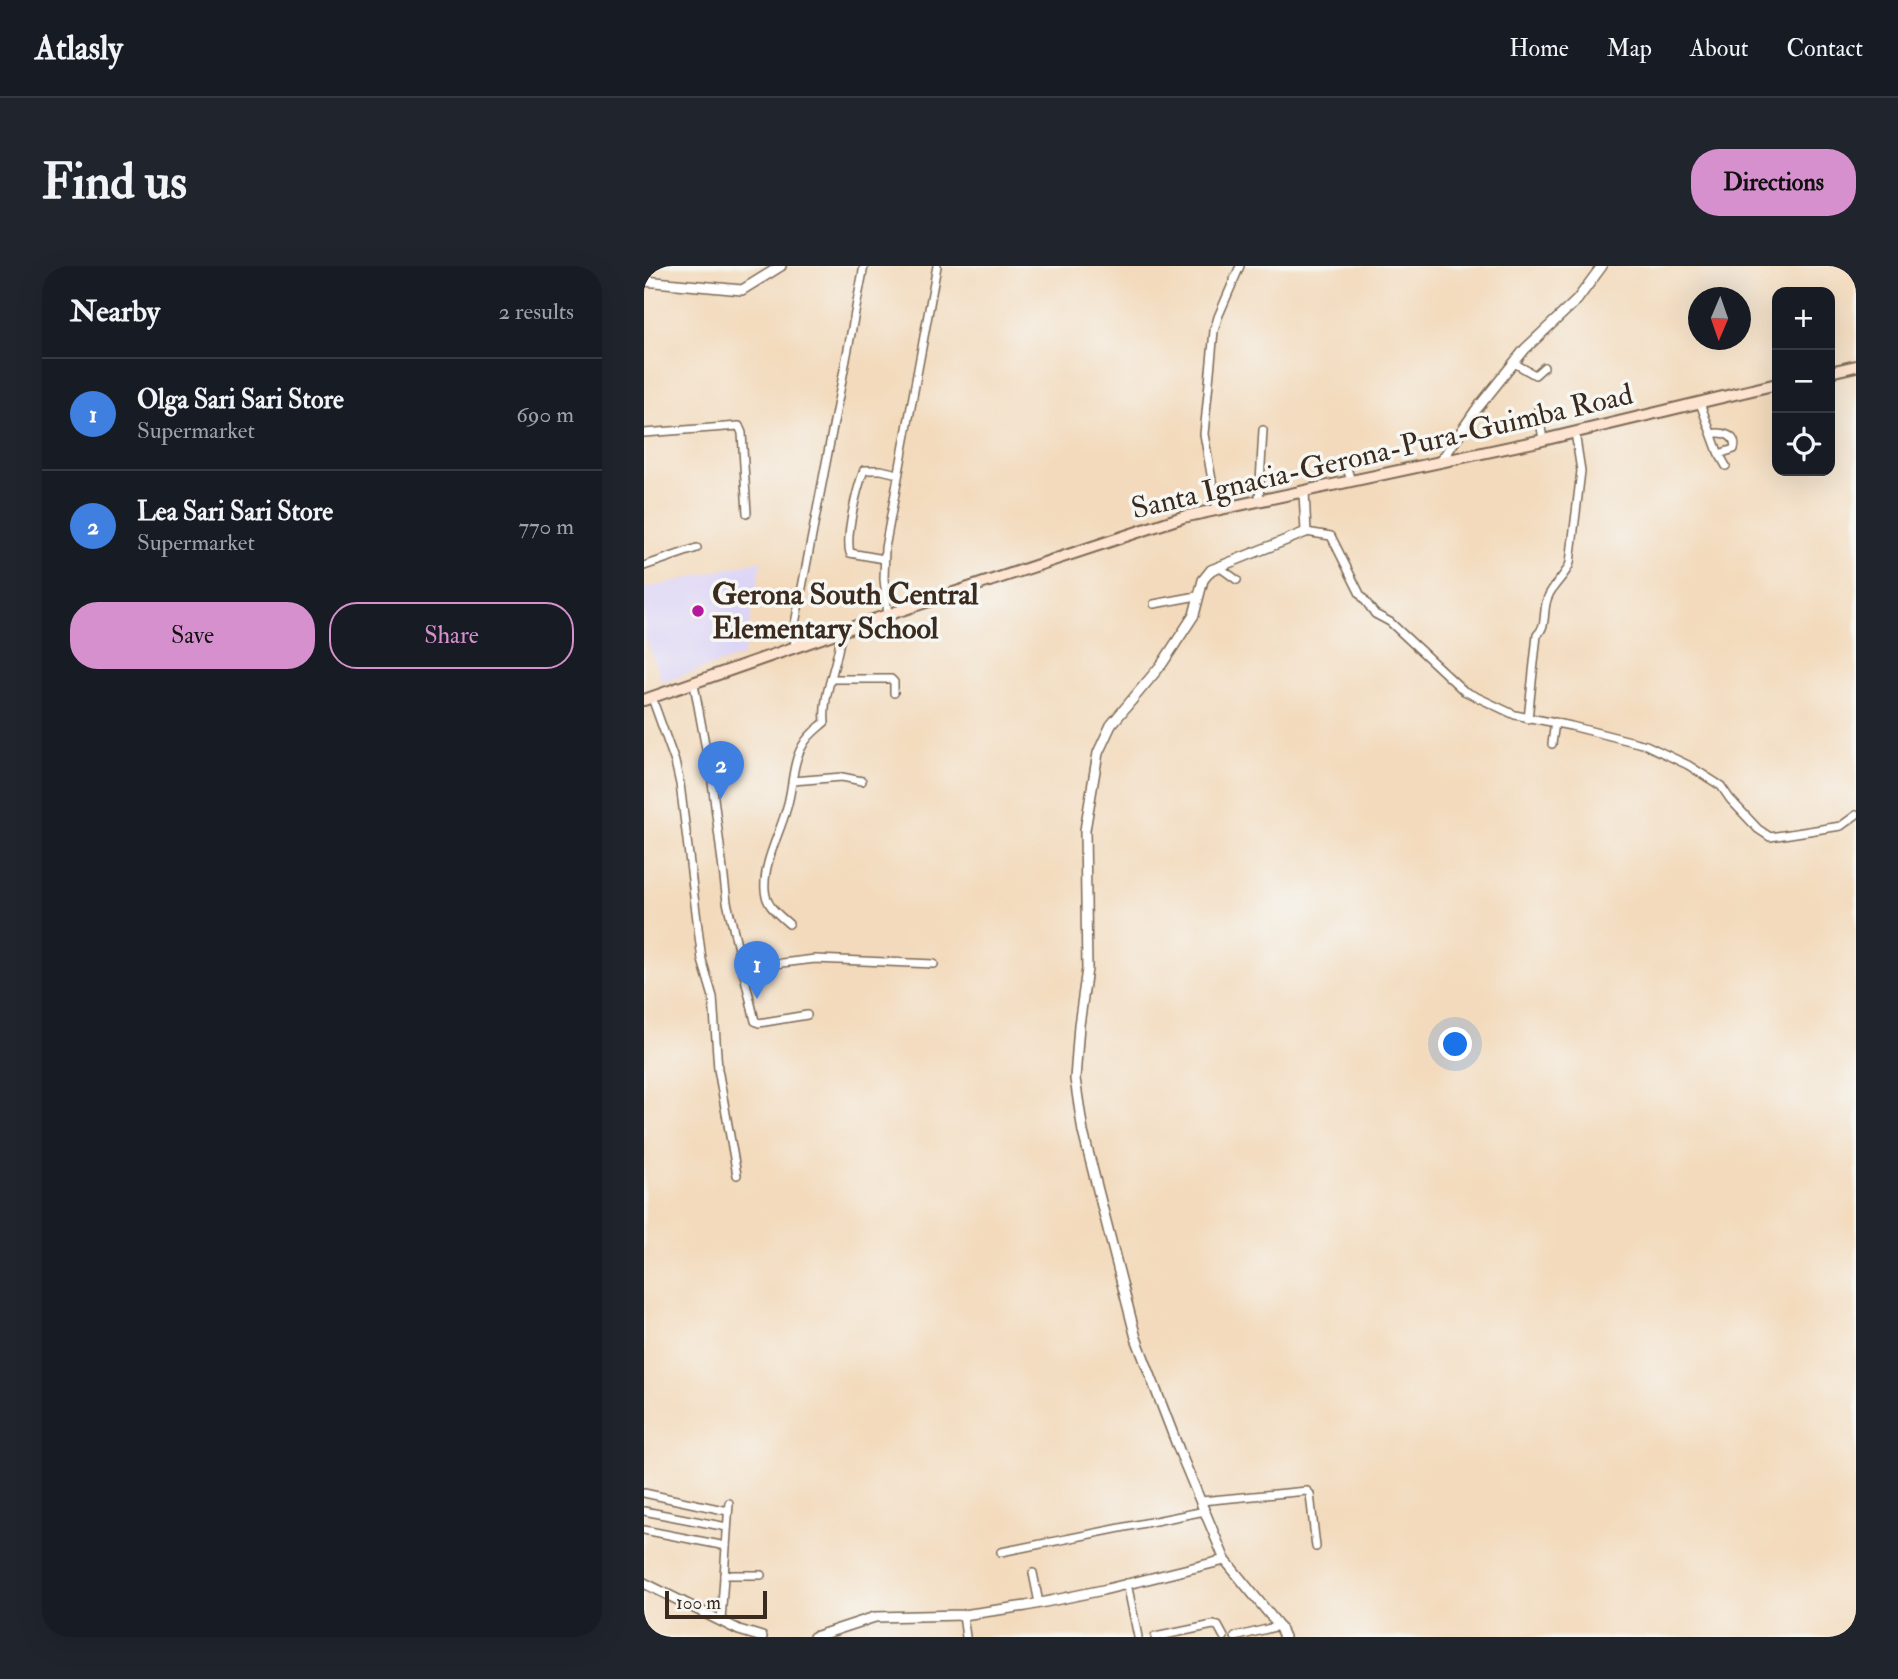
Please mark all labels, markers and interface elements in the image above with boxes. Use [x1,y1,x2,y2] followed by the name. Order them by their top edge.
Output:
[35,28,123,69] text: Atlasly
[1509,33,1569,64] text: Home
[1607,33,1652,64] text: Map
[1690,33,1749,64] text: About
[1787,33,1863,64] text: Contact
[1691,149,1856,216] button: Directions
[42,152,187,213] text: Find us
[1688,287,1751,350] north arrow
[1772,287,1835,476] map controls
[1772,287,1835,350] button: +
[70,293,160,330] text: Nearby
[499,297,574,326] text: 2 results
[1772,350,1835,413] button: −
[1128,376,1637,527] street label: Santa Ignacia-Gerona-Pura-Guimba Road
[137,384,344,416] text: Olga Sari Sari Store
[89,400,97,429] text: 1
[516,400,574,429] text: 690 m
[1772,413,1835,476] button: locate
[137,416,255,445] text: Supermarket
[137,496,333,528] text: Lea Sari Sari Store
[87,512,99,541] text: 2
[518,512,574,541] text: 770 m
[137,528,255,557] text: Supermarket
[712,576,979,647] place label: Gerona South Central Elementary School
[70,602,315,669] button: Save
[329,602,574,669] button: Share
[690,603,706,619] marker: Gerona South Central Elementary School
[698,741,744,799] pin: 2
[734,941,780,999] pin: 1
[1438,1027,1472,1061] your location
[665,1588,766,1620] scale bar
[676,1591,721,1615] text: 100 m

